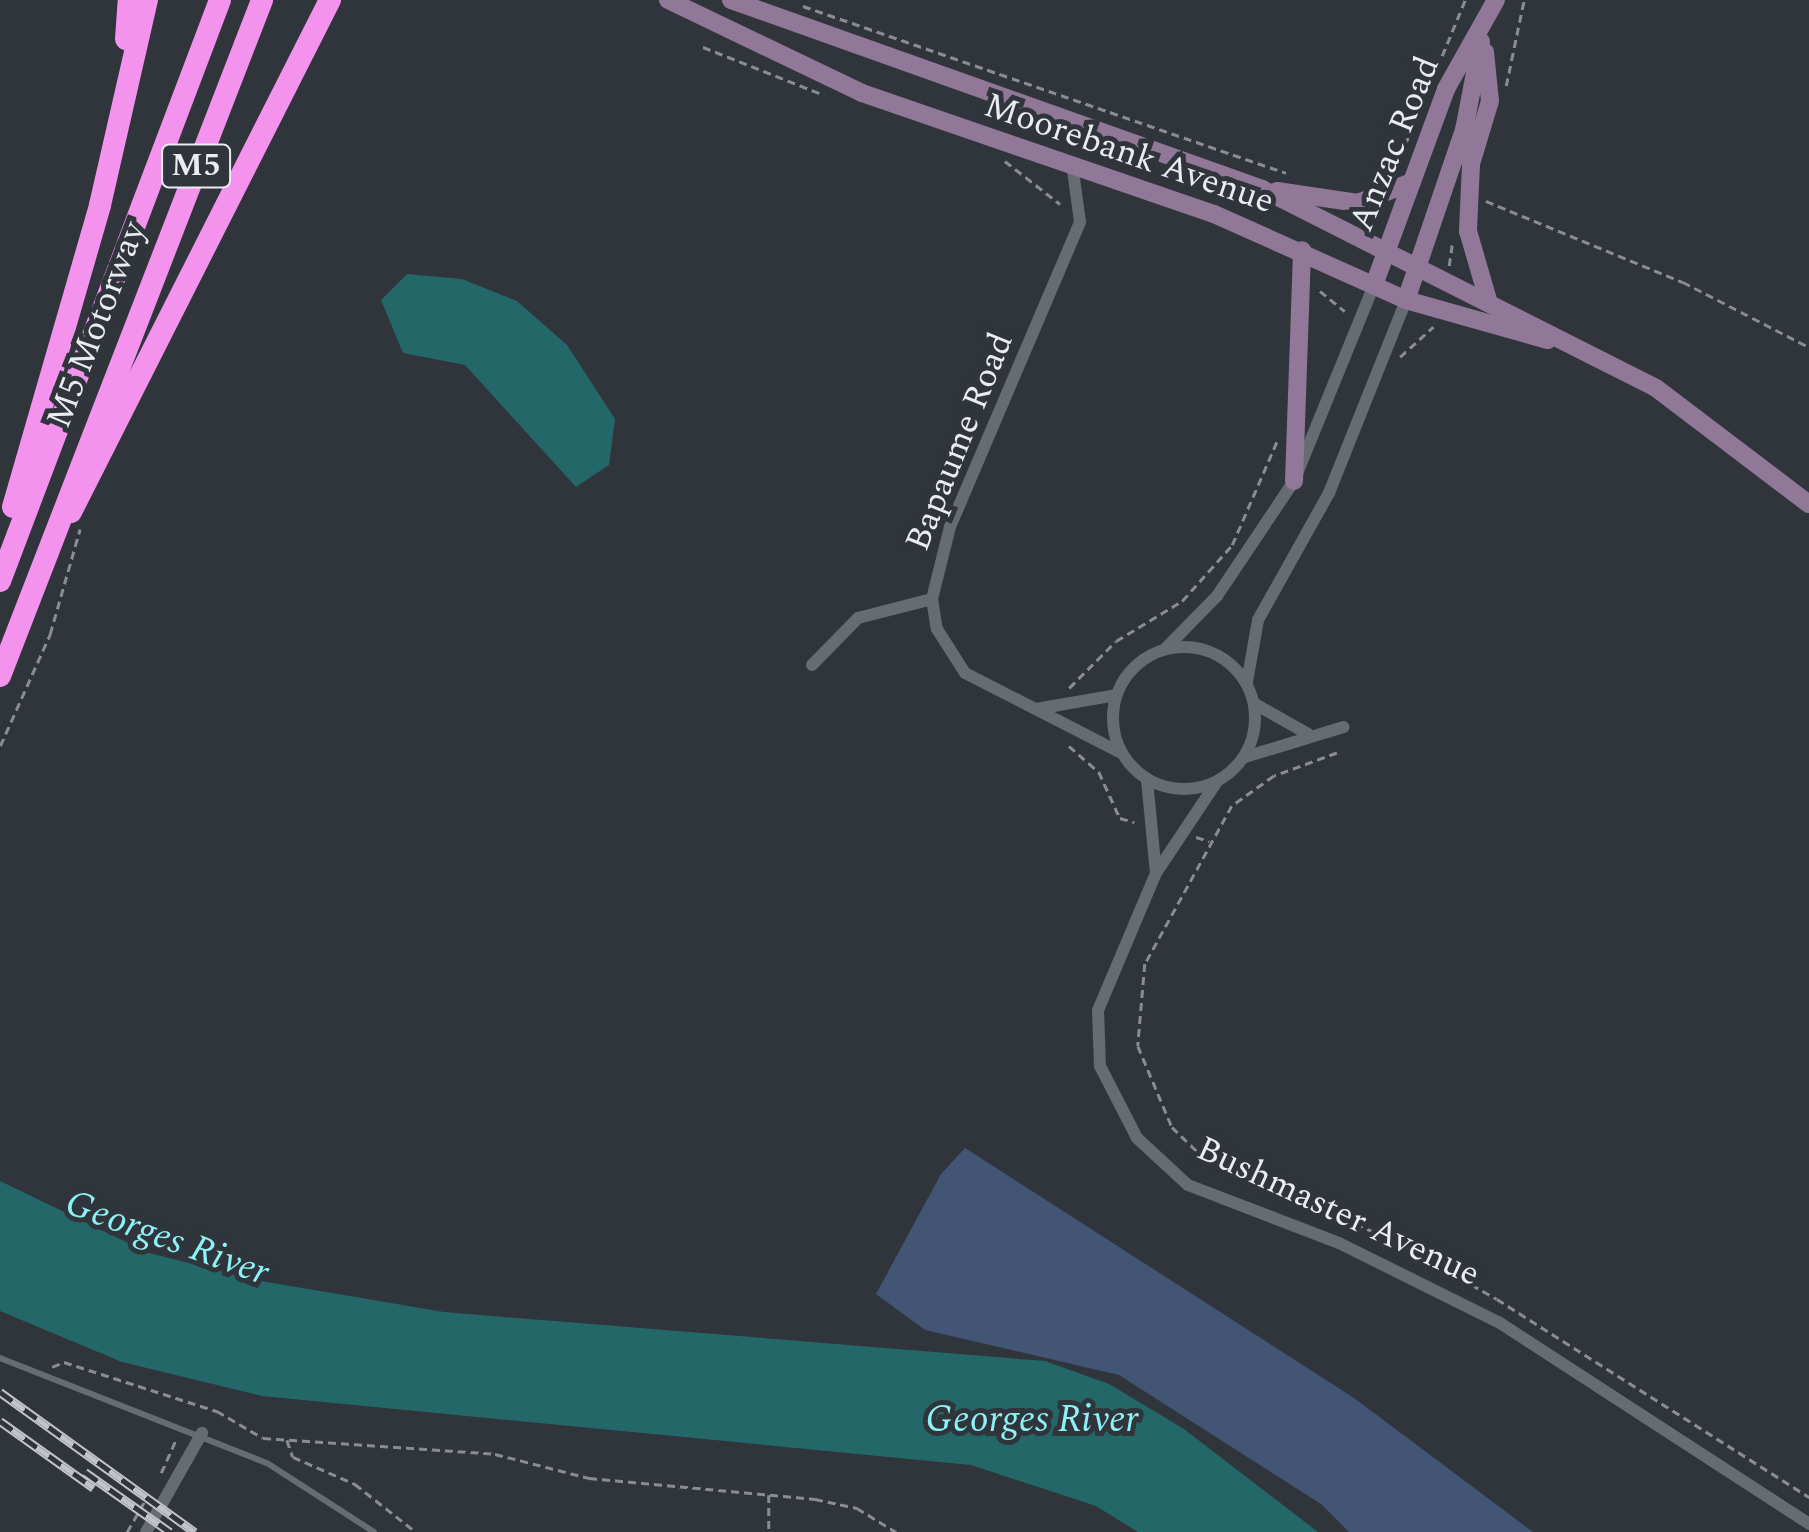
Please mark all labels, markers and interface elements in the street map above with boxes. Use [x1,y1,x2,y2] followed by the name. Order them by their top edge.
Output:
[1341,50,1449,238] street label: Anzac Road
[979,85,1279,223] street label: Moorebank Avenue
[161,139,231,193] road number: M5
[38,216,156,434] street label: M5 Motorway
[897,327,1023,557] street label: Bapaume Road
[1190,1128,1486,1296] street label: Bushmaster Avenue
[59,1181,275,1297] water label: Georges River
[925,1398,1139,1444] water label: Georges River

